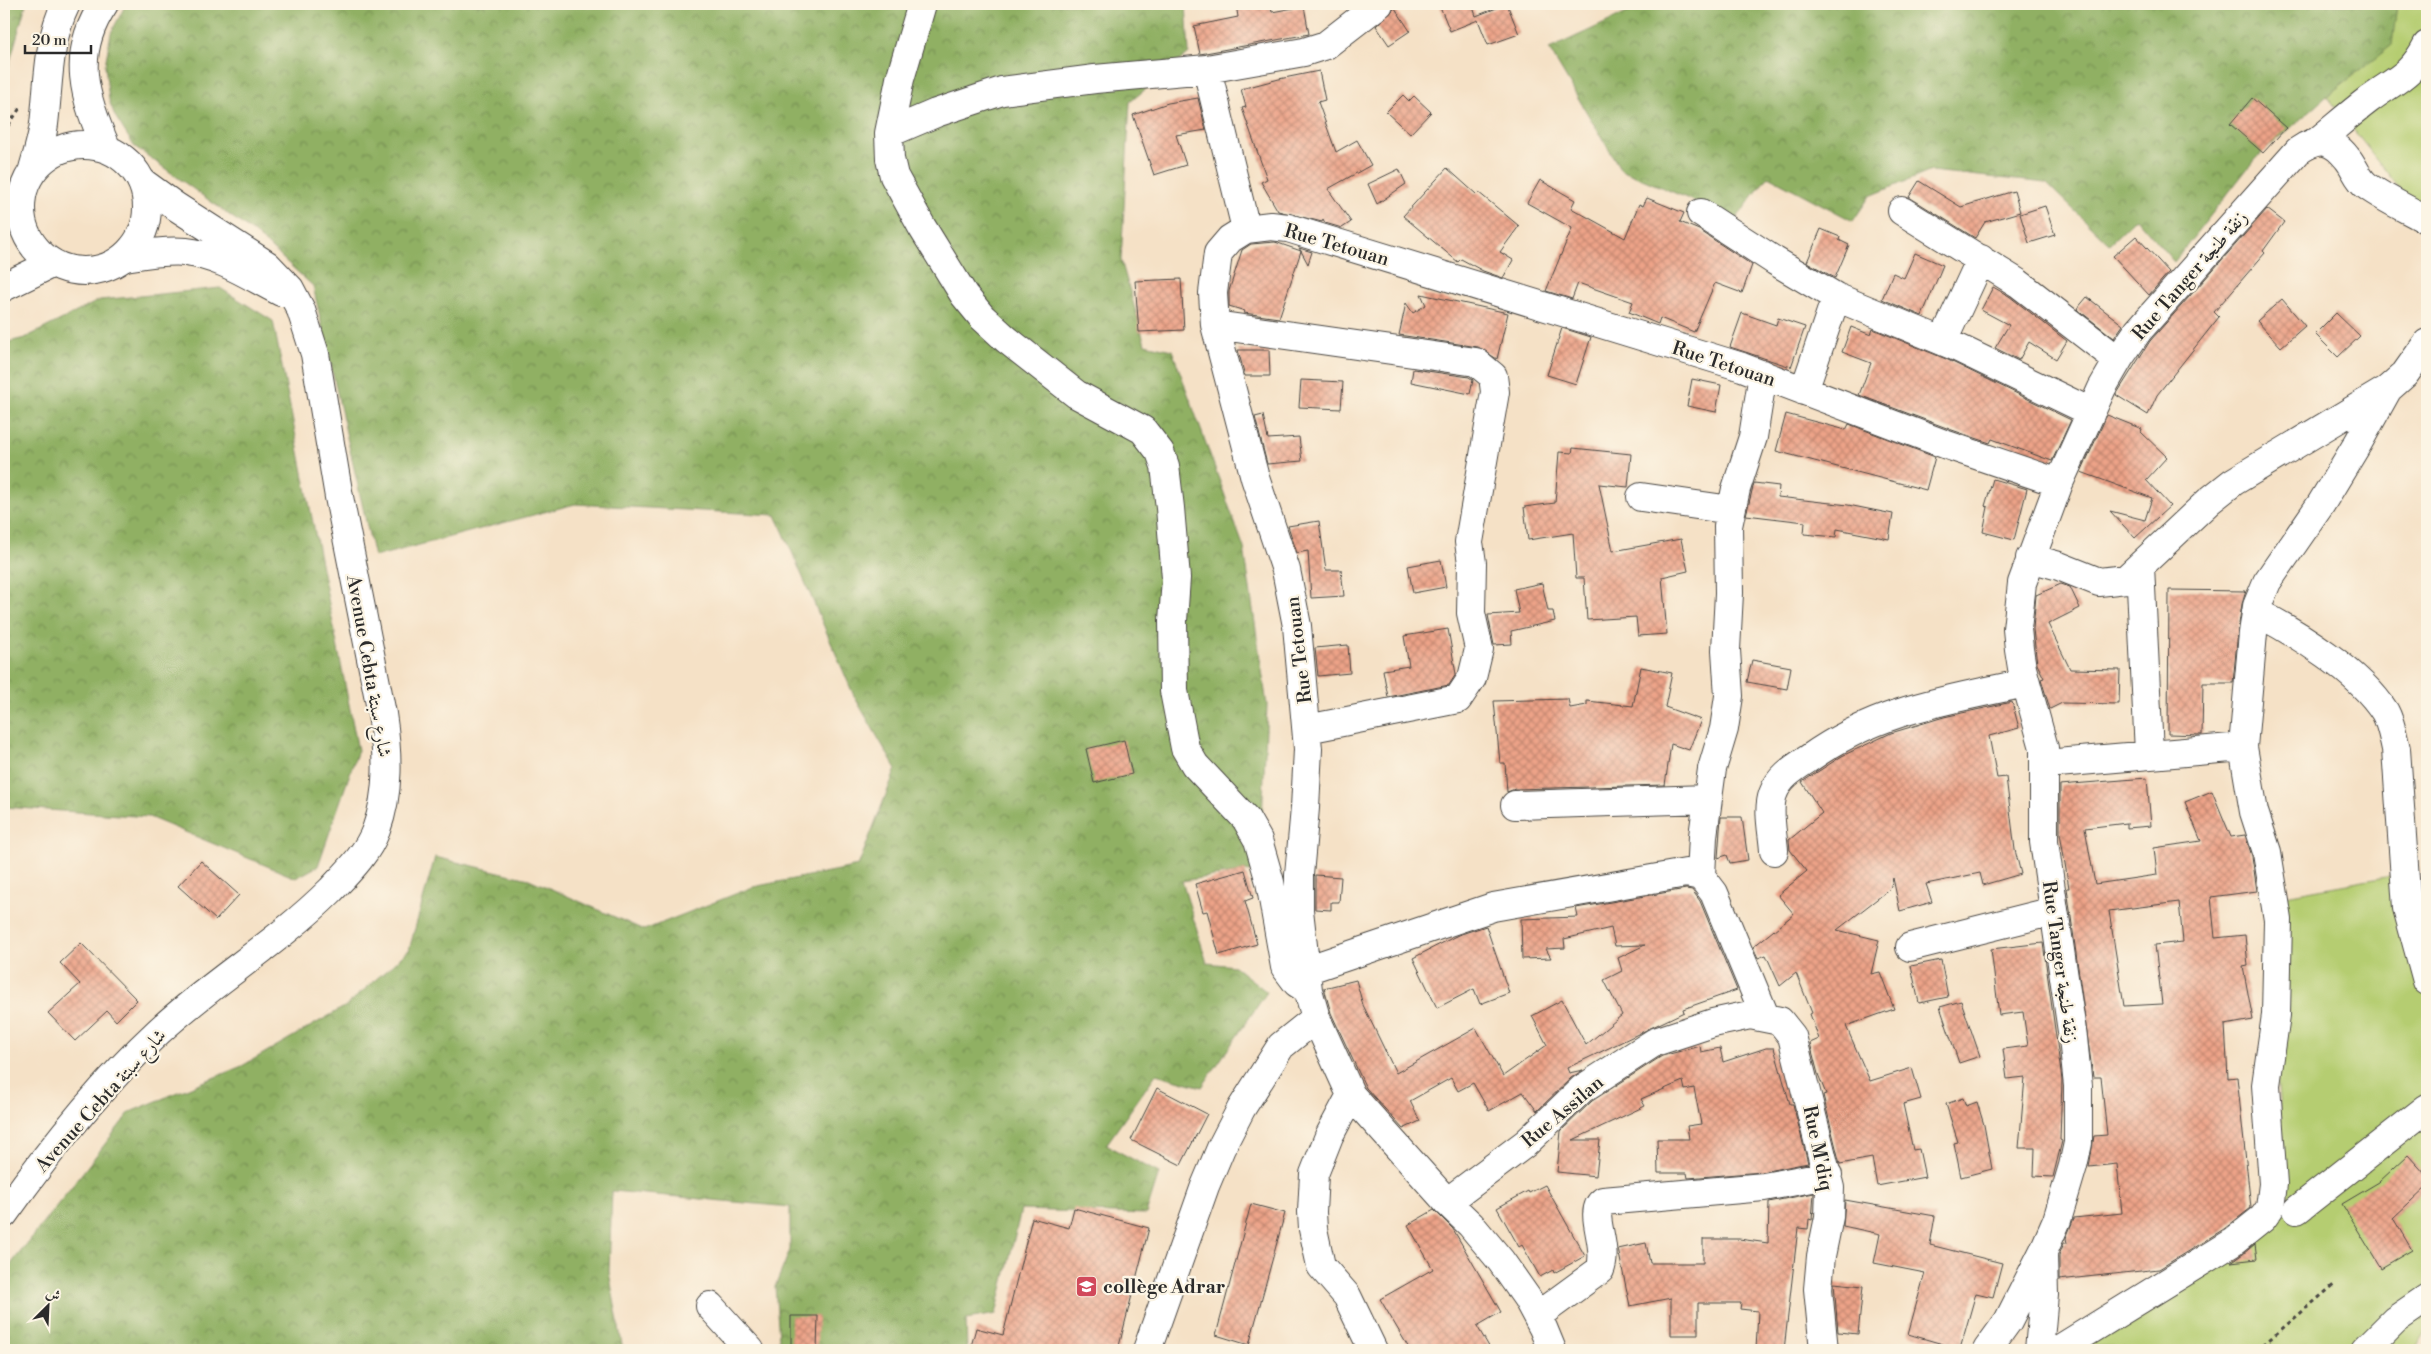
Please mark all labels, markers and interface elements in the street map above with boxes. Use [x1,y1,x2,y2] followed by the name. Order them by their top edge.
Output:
[25,22,91,54] scale bar
[32,31,67,50] text: 20 m
[2127,206,2253,346] street label: Rue Tanger زنقة طنجة
[1282,219,1392,271] street label: Rue Tetouan
[1669,336,1779,392] street label: Rue Tetouan
[338,572,397,760] street label: Avenue Cebta شارع سبتة
[1281,595,1317,705] street label: Rue Tetouan
[2037,879,2083,1045] street label: Rue Tanger زنقة طنجة
[29,1024,174,1180] street label: Avenue Cebta شارع سبتة
[1517,1070,1609,1153] street label: Rue Assilan
[1797,1103,1839,1193] street label: Rue M'diq
[1075,1274,1099,1298] school or university icon: collège Adrar
[1103,1275,1226,1299] place label: collège Adrar
[22,1282,72,1332] north arrow
[43,1284,63,1306] text: ش

